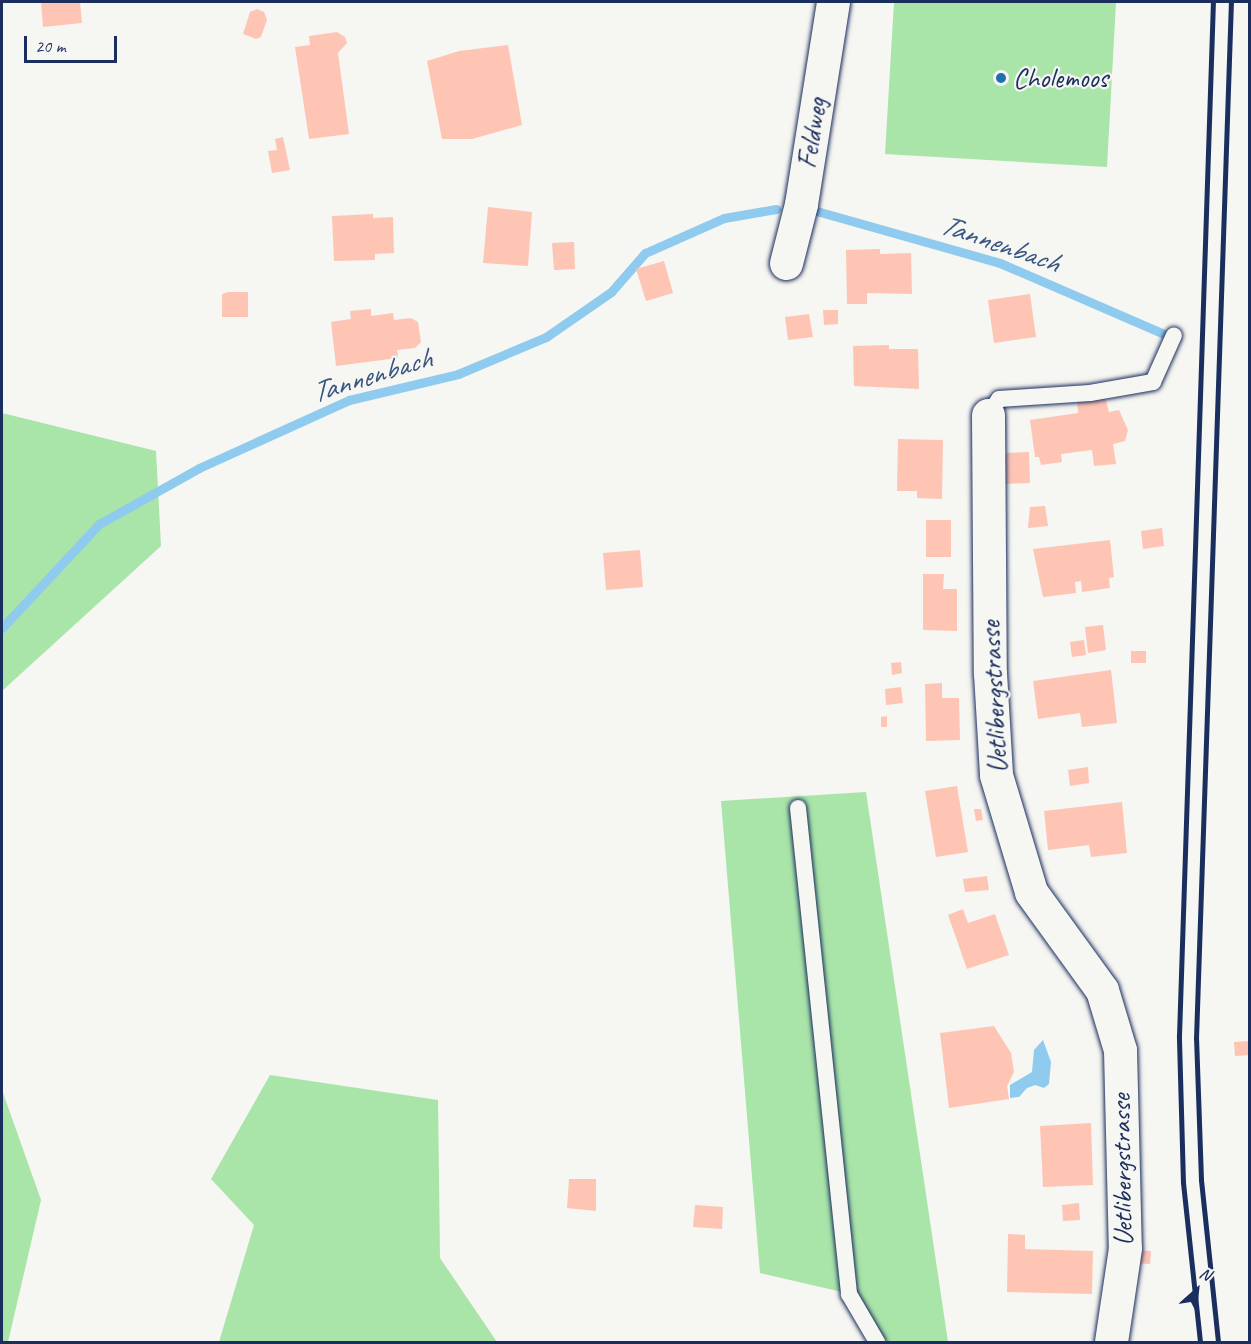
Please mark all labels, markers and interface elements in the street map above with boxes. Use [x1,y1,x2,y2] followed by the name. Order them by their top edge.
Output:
[27,24,120,62] scale bar
[35,35,66,57] text: 20 m
[1013,61,1108,95] place label: Cholemoos
[994,71,1008,85] marker: Cholemoos
[790,95,834,171] street label: Feldweg
[936,206,1064,280] water label: Tannenbach
[306,340,436,410] water label: Tannenbach
[973,620,1015,774] street label: Uetlibergstrasse
[1104,1093,1140,1247] street label: Uetlibergstrasse
[1167,1260,1227,1320] north arrow
[1196,1263,1214,1285] text: N

